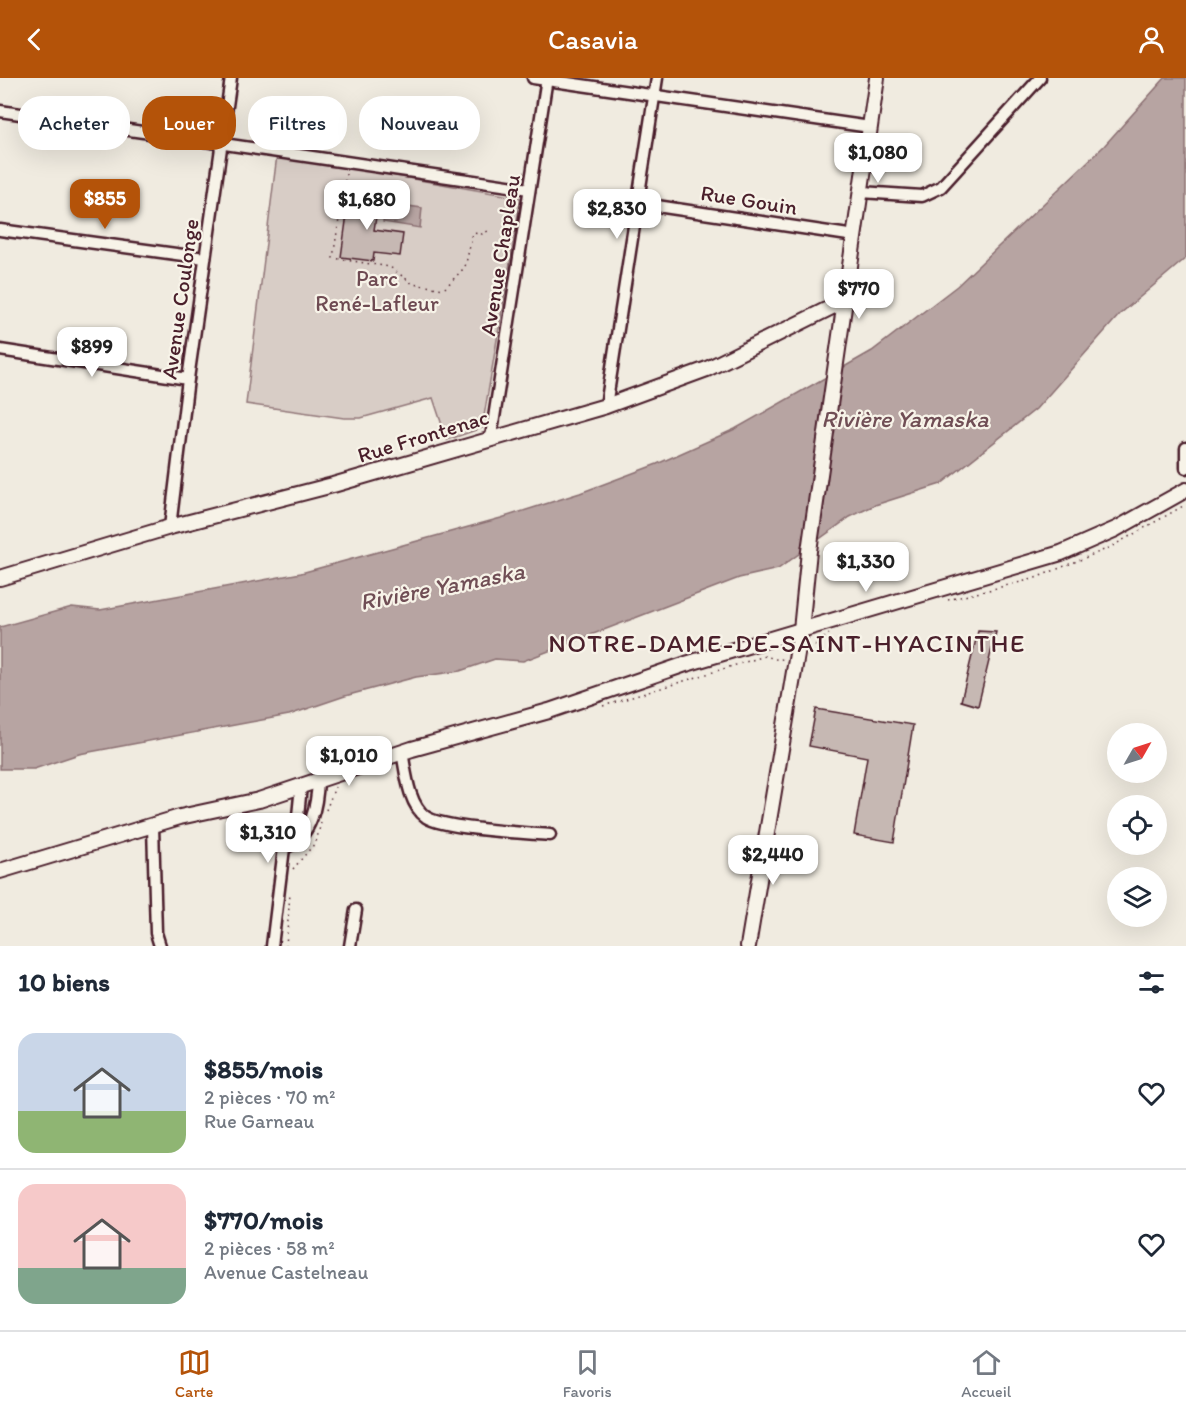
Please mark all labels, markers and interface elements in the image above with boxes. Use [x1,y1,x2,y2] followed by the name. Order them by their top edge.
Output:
[18,23,51,56] icon: back
[548,23,638,56] text: Casavia
[1135,23,1168,56] icon: person
[18,96,130,150] chip: Acheter
[142,96,236,150] chip: Louer
[248,96,347,150] chip: Filtres
[359,96,480,150] chip: Nouveau
[829,133,927,184] pin: $1,080
[848,140,908,164] text: $1,080
[474,172,526,338] street label: Avenue Chapleau
[69,179,141,230] pin: $855
[699,179,800,221] street label: Rue Gouin
[318,180,416,231] pin: $1,680
[84,186,126,210] text: $855
[338,187,396,211] text: $1,680
[568,189,666,240] pin: $2,830
[587,196,647,220] text: $2,830
[155,217,205,381] street label: Avenue Coulonge
[315,265,439,317] park label: Parc René-Lafleur
[823,269,895,320] pin: $770
[838,276,880,300] text: $770
[56,327,128,378] pin: $899
[71,334,113,358] text: $899
[354,403,492,469] street label: Rue Frontenac
[821,404,989,433] water label: Rivière Yamaska
[817,542,915,593] pin: $1,330
[837,549,895,573] text: $1,330
[357,556,527,616] water label: Rivière Yamaska
[548,627,1026,659] district label: NOTRE-DAME-DE-SAINT-HYACINTHE
[1107,723,1167,783] north arrow
[1107,723,1167,927] map controls
[300,736,398,787] pin: $1,010
[320,743,378,767] text: $1,010
[1107,795,1167,855] button: locate
[219,813,317,864] pin: $1,310
[240,820,296,844] text: $1,310
[724,835,822,886] pin: $2,440
[742,842,804,866] text: $2,440
[1107,867,1167,927] button: layers
[18,966,110,998] text: 10 biens
[1135,966,1168,999] icon: filters
[204,1053,323,1085] text: $855/mois
[66,1057,138,1129] icon: home
[1135,1077,1168,1110] icon: heart
[204,1085,335,1109] text: 2 pièces · 70 m²
[204,1109,314,1133] text: Rue Garneau
[204,1204,323,1236] text: $770/mois
[66,1208,138,1280] icon: home
[1135,1228,1168,1261] icon: heart
[204,1236,335,1260] text: 2 pièces · 58 m²
[204,1260,368,1284] text: Avenue Castelneau
[175,1346,213,1401] tab: Carte
[563,1346,612,1401] tab: Favoris
[961,1346,1011,1401] tab: Accueil

